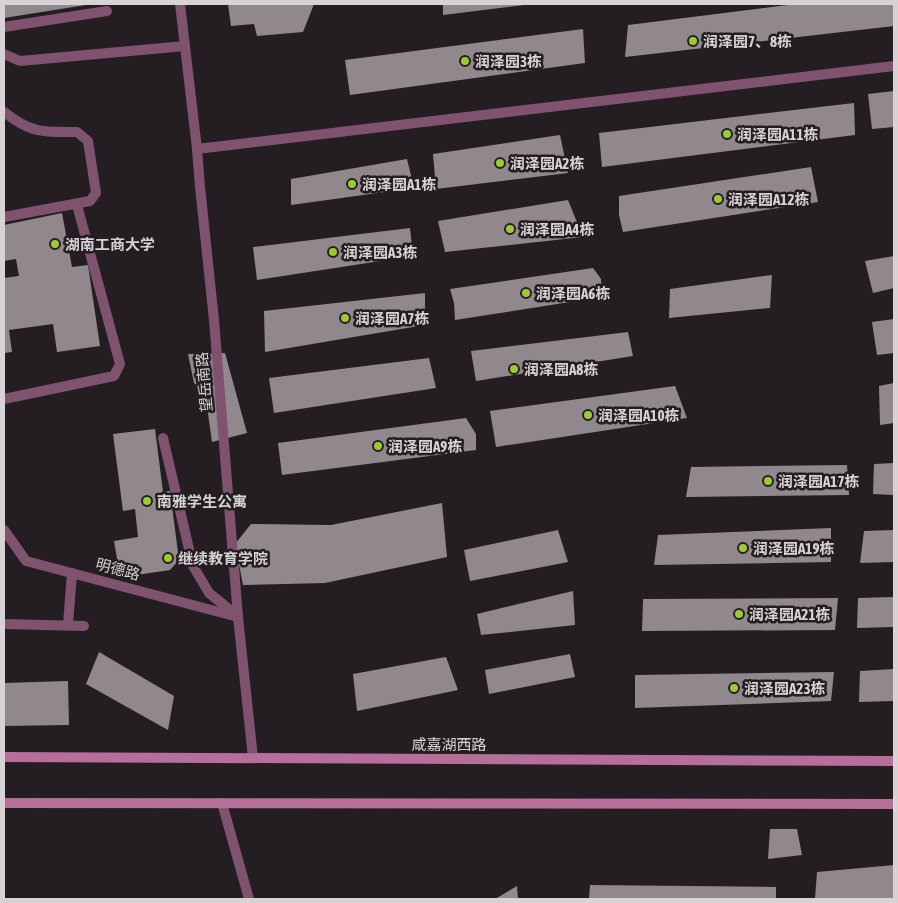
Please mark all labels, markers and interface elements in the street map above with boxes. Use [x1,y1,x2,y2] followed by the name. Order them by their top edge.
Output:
[703,33,792,50] place label: 润泽园7、8栋
[687,35,699,47] marker: 润泽园7、8栋
[475,53,542,70] place label: 润泽园3栋
[459,55,471,67] marker: 润泽园3栋
[737,126,818,143] place label: 润泽园A11栋
[721,128,733,140] marker: 润泽园A11栋
[510,155,584,172] place label: 润泽园A2栋
[494,157,506,169] marker: 润泽园A2栋
[362,176,436,193] place label: 润泽园A1栋
[346,178,358,190] marker: 润泽园A1栋
[728,191,809,208] place label: 润泽园A12栋
[712,193,724,205] marker: 润泽园A12栋
[520,221,594,238] place label: 润泽园A4栋
[504,223,516,235] marker: 润泽园A4栋
[65,236,155,253] place label: 湖南工商大学
[49,238,61,250] marker: 湖南工商大学
[343,244,417,261] place label: 润泽园A3栋
[327,246,339,258] marker: 润泽园A3栋
[536,285,610,302] place label: 润泽园A6栋
[520,287,532,299] marker: 润泽园A6栋
[355,310,429,327] place label: 润泽园A7栋
[339,312,351,324] marker: 润泽园A7栋
[193,351,215,413] street label: 望岳南路
[524,361,598,378] place label: 润泽园A8栋
[508,363,520,375] marker: 润泽园A8栋
[598,407,679,424] place label: 润泽园A10栋
[582,409,594,421] marker: 润泽园A10栋
[388,438,462,455] place label: 润泽园A9栋
[372,440,384,452] marker: 润泽园A9栋
[778,473,859,490] place label: 润泽园A17栋
[762,475,774,487] marker: 润泽园A17栋
[157,493,247,510] place label: 南雅学生公寓
[141,495,153,507] marker: 南雅学生公寓
[753,540,834,557] place label: 润泽园A19栋
[737,542,749,554] marker: 润泽园A19栋
[178,550,268,567] place label: 继续教育学院
[162,552,174,564] marker: 继续教育学院
[94,555,142,583] street label: 明德路
[749,606,830,623] place label: 润泽园A21栋
[733,608,745,620] marker: 润泽园A21栋
[744,680,825,697] place label: 润泽园A23栋
[728,682,740,694] marker: 润泽园A23栋
[411,736,487,753] street label: 咸嘉湖西路

